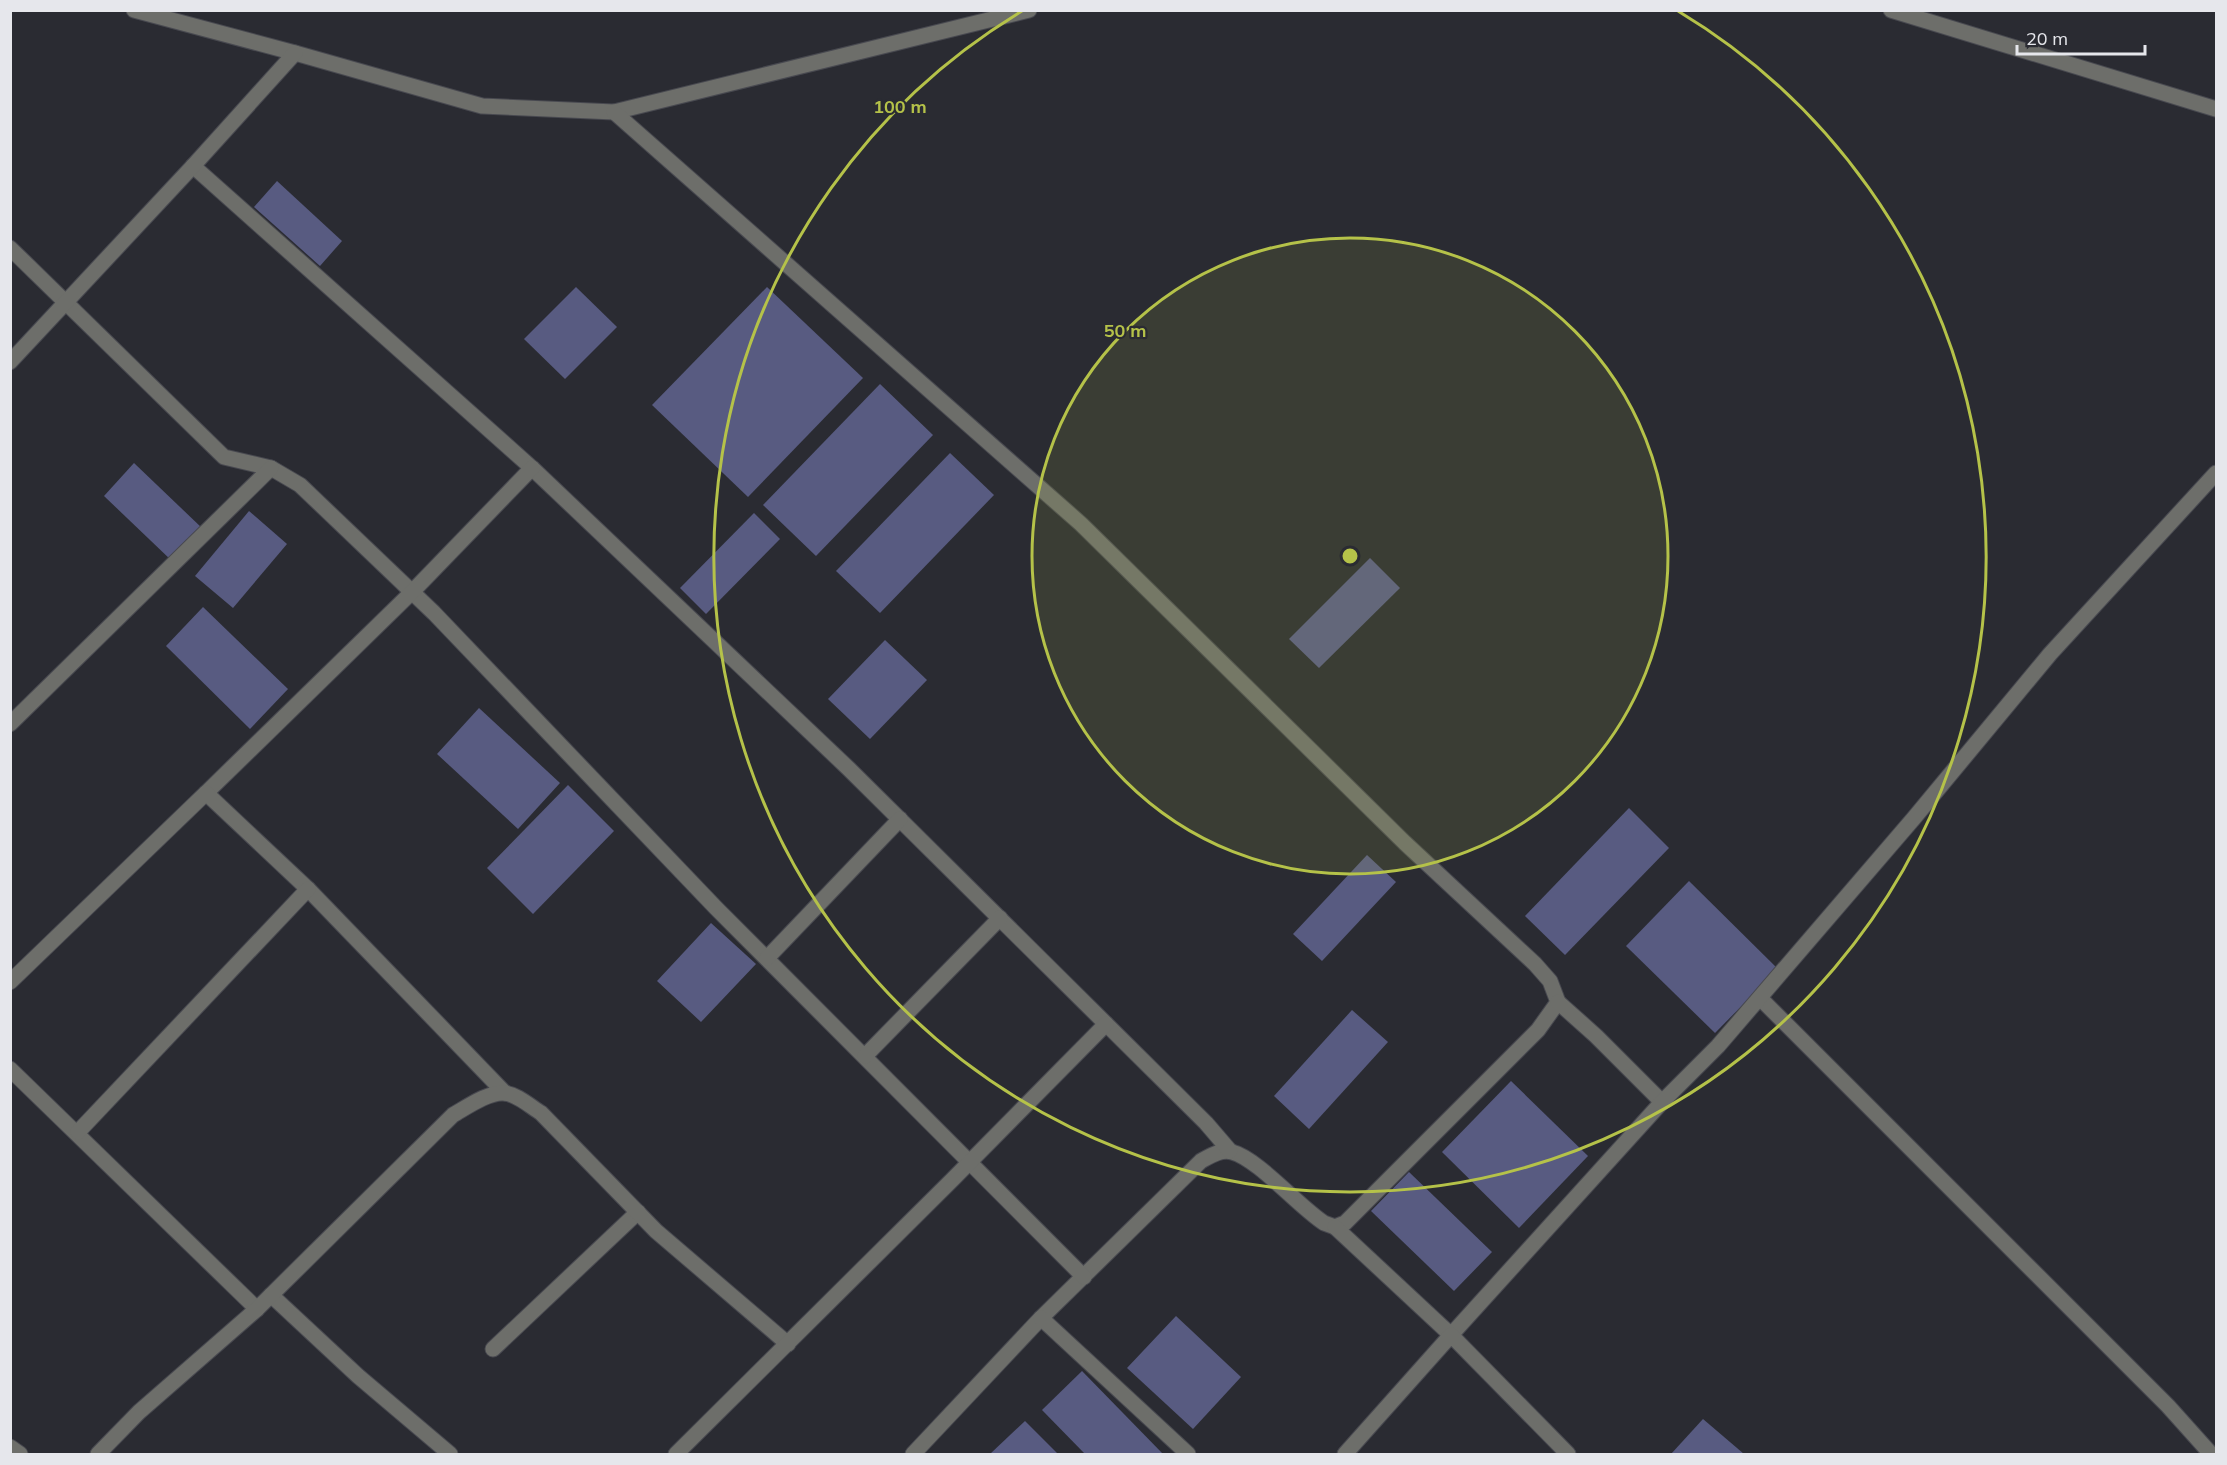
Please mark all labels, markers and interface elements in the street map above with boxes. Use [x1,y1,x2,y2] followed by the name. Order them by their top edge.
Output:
[2017,18,2144,56] scale bar
[2026,27,2068,50] text: 20 m
[873,95,927,118] text: 100 m
[1104,319,1146,342] text: 50 m
[1340,546,1360,566] centre of rings

